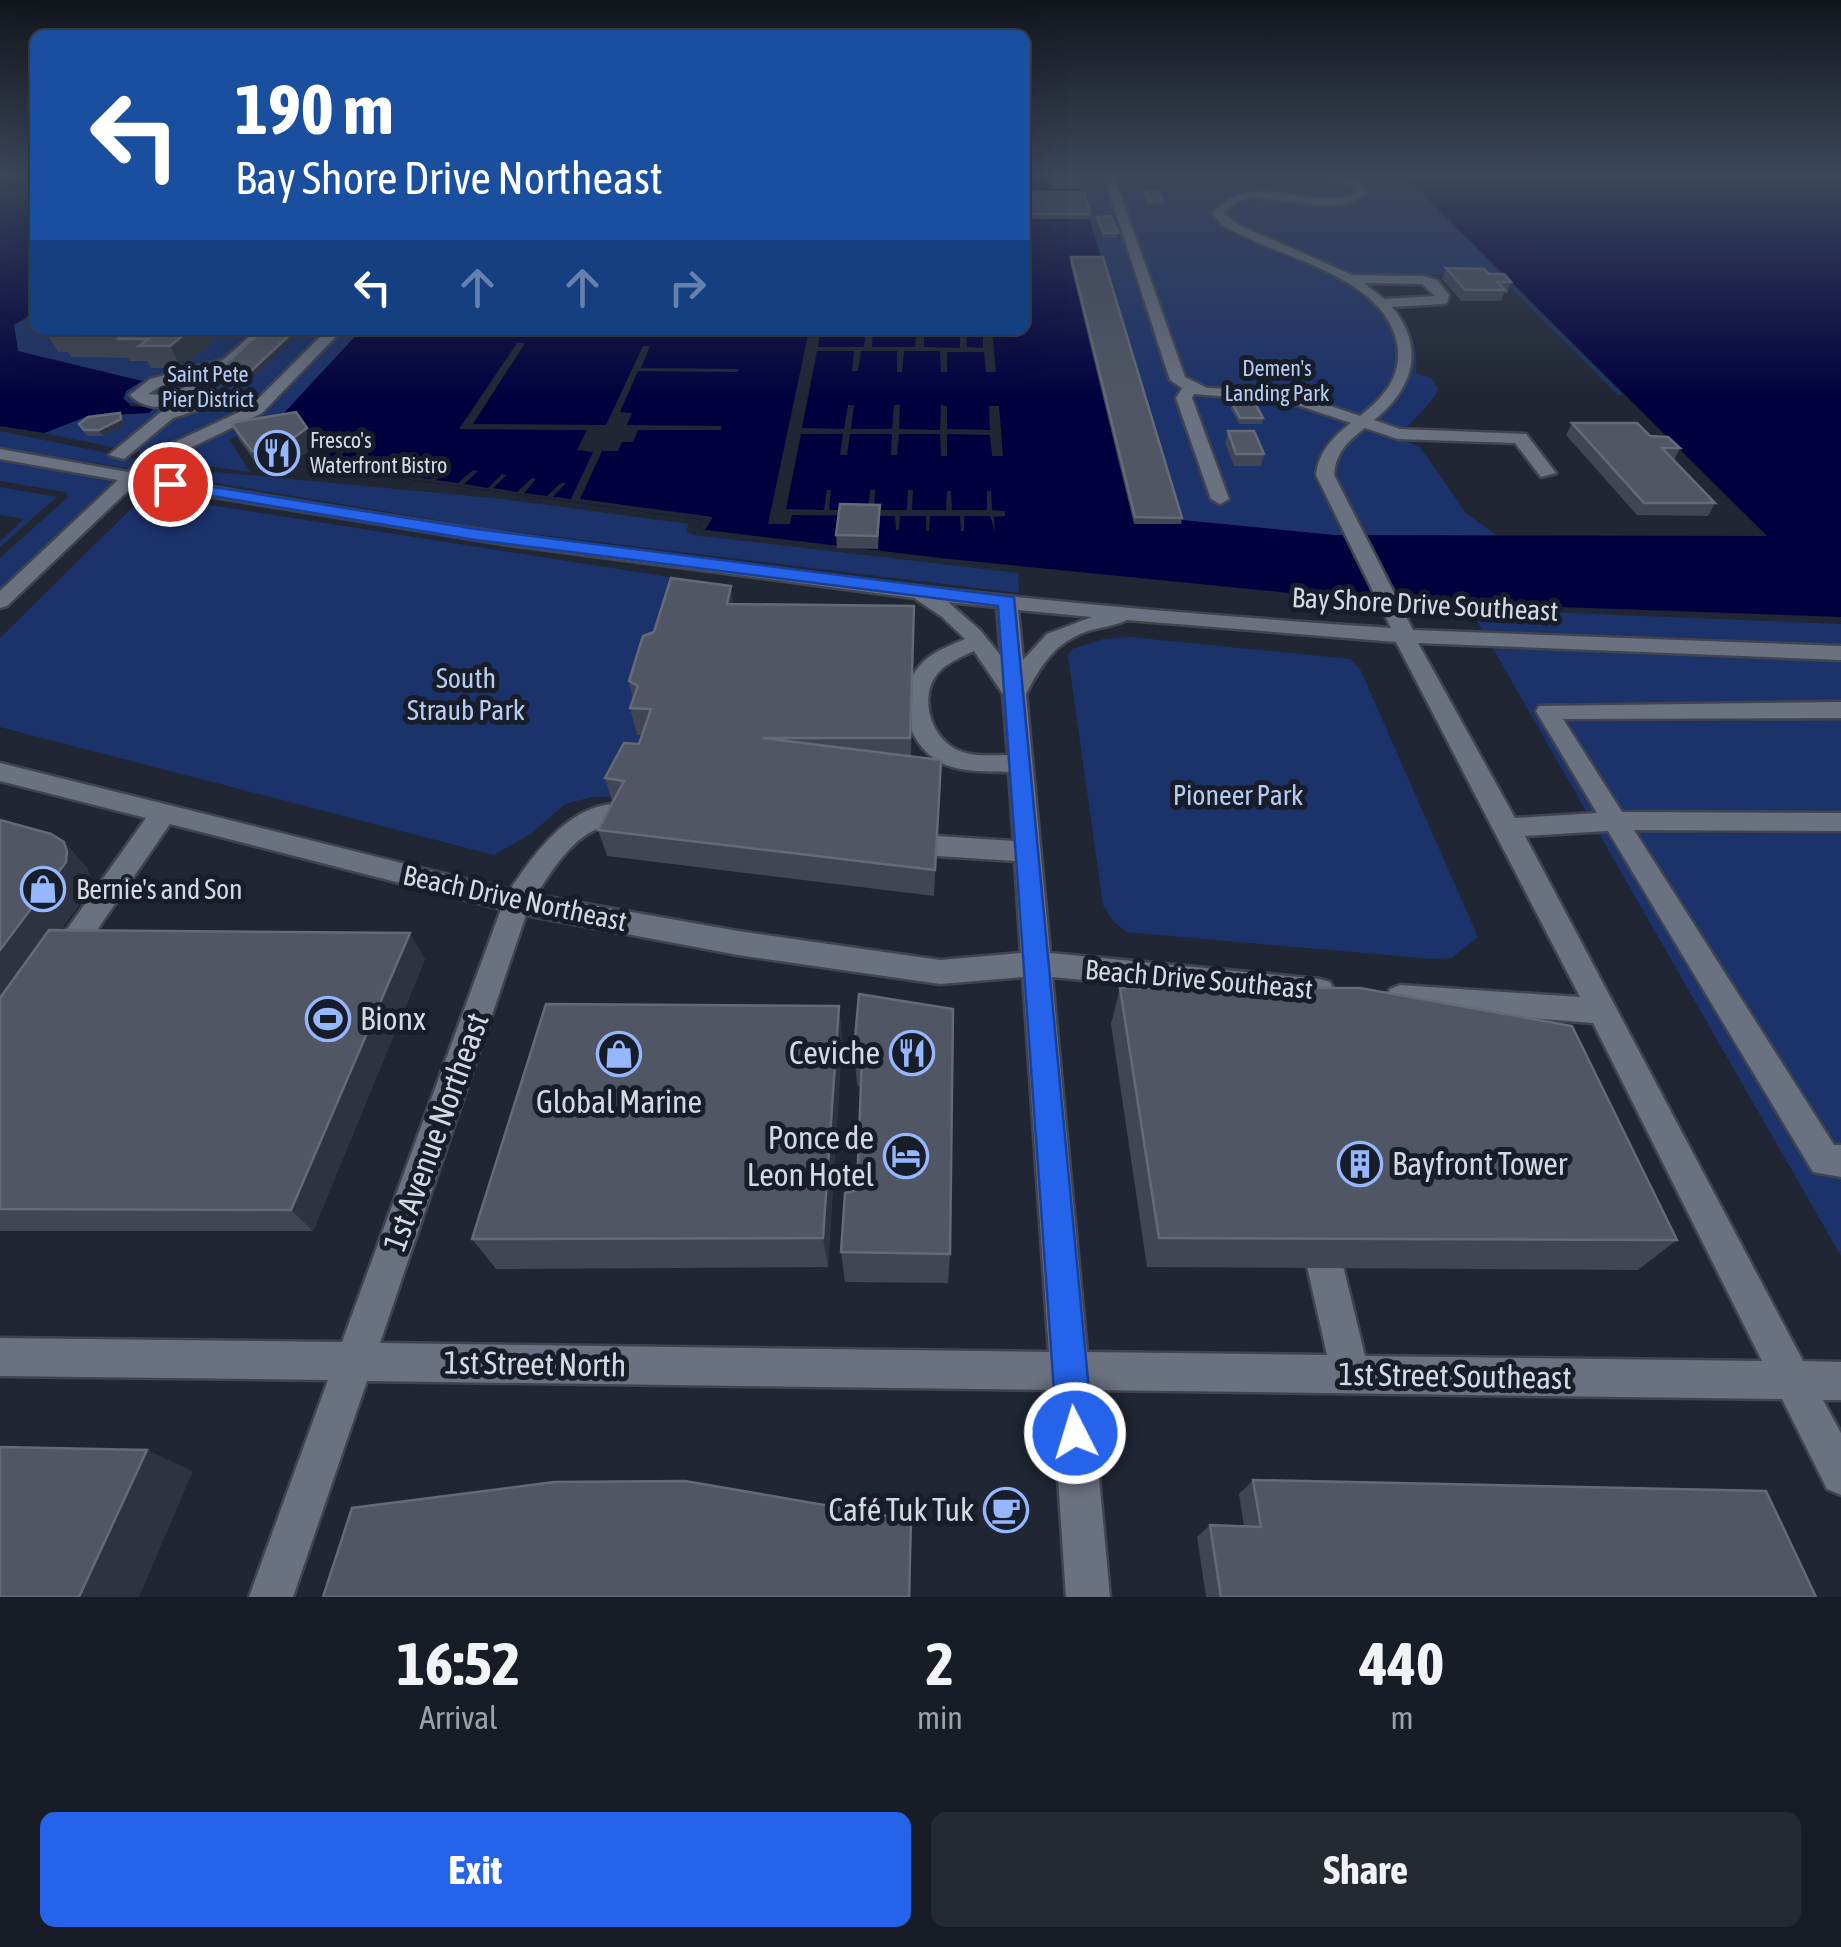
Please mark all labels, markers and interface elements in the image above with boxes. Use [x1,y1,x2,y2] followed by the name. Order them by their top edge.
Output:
[235,69,394,149] text: 190 m
[70,70,200,200] icon: left
[235,152,663,204] text: Bay Shore Drive Northeast
[345,260,400,315] icon: left
[450,260,505,315] icon: ahead
[555,260,610,315] icon: ahead
[660,260,715,315] icon: right
[1225,355,1330,406] park label: Demen's Landing Park
[162,361,254,412] park label: Saint Pete Pier District
[310,427,447,478] place label: Fresco's Waterfront Bistro
[254,430,300,476] restaurant icon: Fresco's Waterfront Bistro
[128,442,213,527] pin
[143,457,198,512] icon: arrive
[1291,581,1559,627] street label: Bay Shore Drive Southeast
[407,662,525,726] park label: South Straub Park
[1173,779,1303,811] park label: Pioneer Park
[400,859,630,937] street label: Beach Drive Northeast
[20,866,66,912] shop icon: Bernie's and Son
[76,873,243,905] place label: Bernie's and Son
[1084,953,1314,1005] street label: Beach Drive Southeast
[305,996,351,1042] sports icon: Bionx
[360,1000,426,1037] place label: Bionx
[375,1008,496,1256] street label: 1st Avenue Northeast
[889,1030,935,1076] restaurant icon: Ceviche
[596,1031,642,1077] shop icon: Global Marine
[789,1034,880,1071] place label: Ceviche
[536,1083,702,1120] place label: Global Marine
[747,1119,875,1193] place label: Ponce de Leon Hotel
[883,1133,929,1179] hotel icon: Ponce de Leon Hotel
[1337,1141,1383,1187] building icon: Bayfront Tower
[1392,1145,1568,1182] place label: Bayfront Tower
[444,1343,626,1384] street label: 1st Street North
[1338,1355,1572,1396] street label: 1st Street Southeast
[1023,1381,1127,1485] position arrow
[983,1487,1029,1533] cafe icon: Café Tuk Tuk
[829,1491,974,1528] place label: Café Tuk Tuk
[397,1629,520,1698] text: 16:52
[926,1629,954,1698] text: 2
[1360,1629,1444,1698] text: 440
[419,1699,498,1736] text: Arrival
[917,1699,963,1736] text: min
[1390,1699,1413,1736] text: m
[40,1812,911,1927] button: Exit
[931,1812,1801,1927] button: Share

